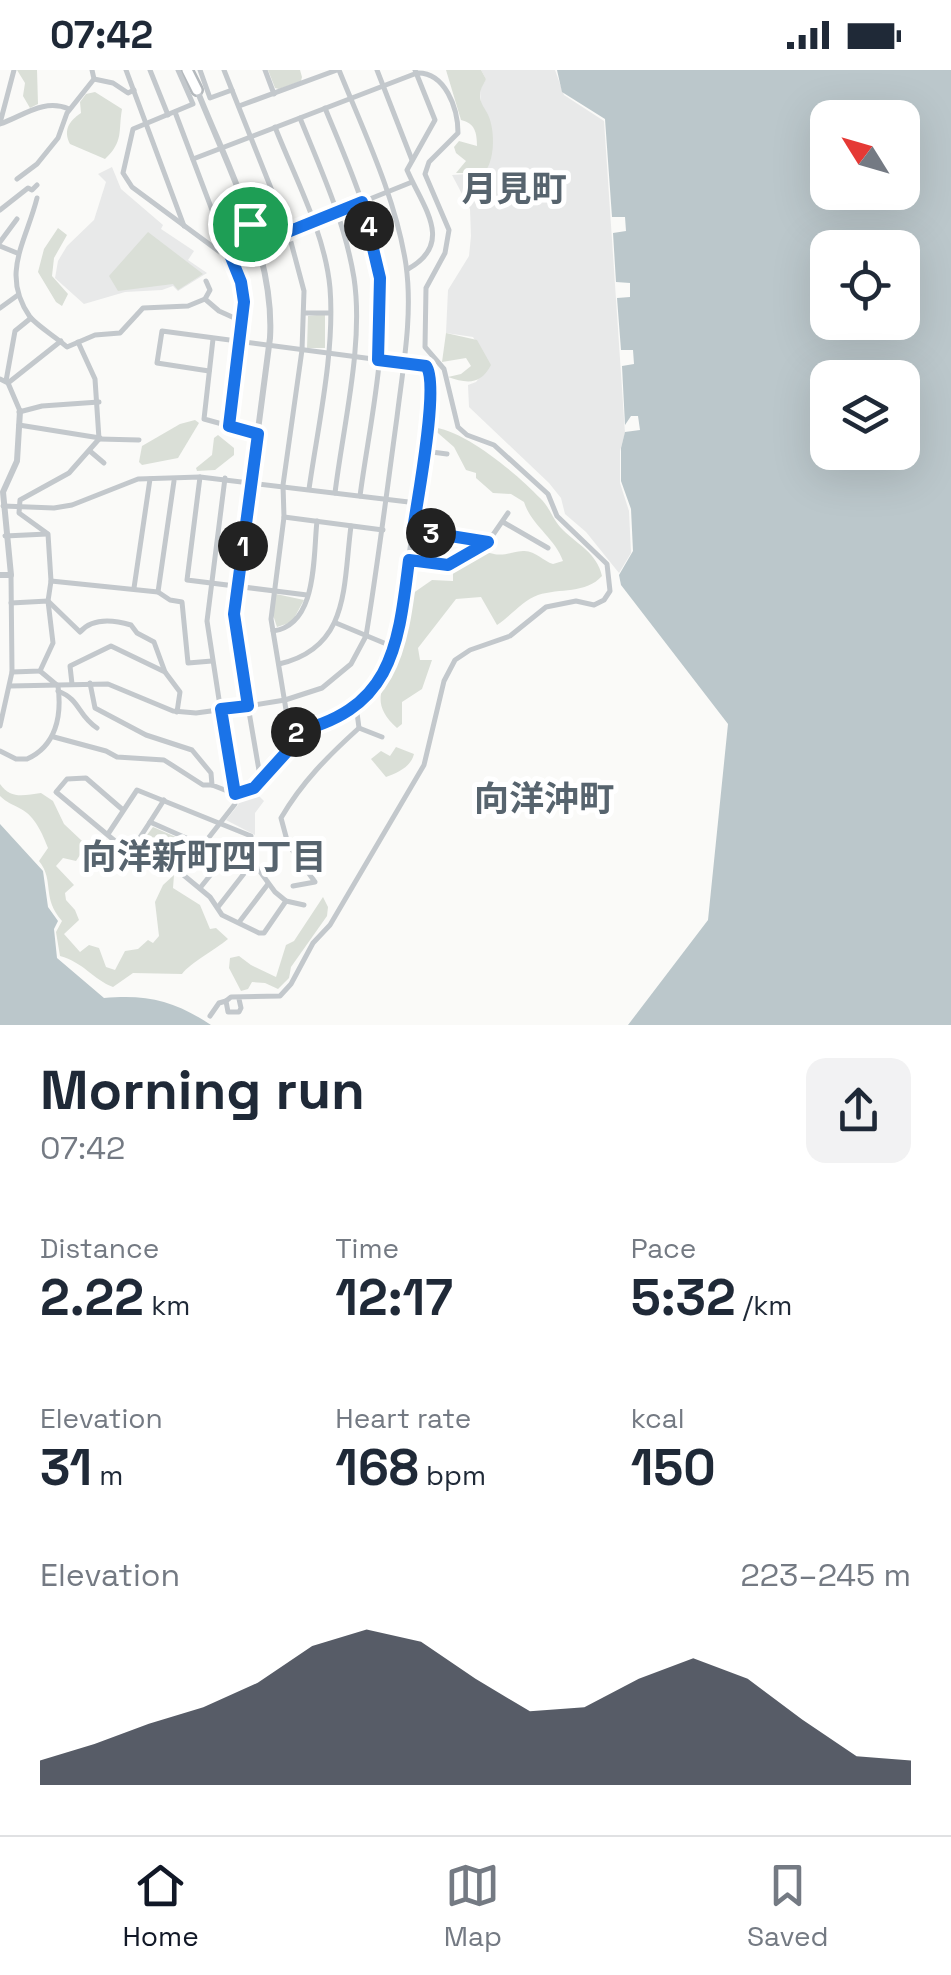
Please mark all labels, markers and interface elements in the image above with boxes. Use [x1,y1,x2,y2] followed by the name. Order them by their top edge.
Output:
[50,11,153,59] text: 07:42
[810,100,920,210] north arrow
[810,100,920,470] map controls
[461,167,567,211] district label: 月見町
[208,182,293,267] pin
[223,197,278,252] icon: arrive
[344,201,394,251] pin: 4
[360,208,378,244] text: 4
[810,230,920,340] button: locate
[810,360,920,470] button: layers
[406,508,456,558] pin: 3
[422,515,440,551] text: 3
[218,521,268,571] pin: 1
[237,528,249,564] text: 1
[271,707,321,757] pin: 2
[288,714,304,750] text: 2
[474,777,614,821] district label: 向洋沖町
[81,835,327,879] district label: 向洋新町四丁目
[40,1055,365,1125] text: Morning run
[806,1058,911,1163] button: share
[40,1128,125,1168] text: 07:42
[40,1230,159,1266] text: Distance
[335,1230,399,1266] text: Time
[631,1230,696,1266] text: Pace
[40,1266,144,1330] text: 2.22
[335,1266,453,1330] text: 12:17
[631,1266,736,1330] text: 5:32
[144,1287,190,1323] text: km
[736,1287,792,1323] text: /km
[40,1400,163,1436] text: Elevation
[335,1400,471,1436] text: Heart rate
[631,1400,685,1436] text: kcal
[40,1436,92,1500] text: 31
[335,1436,419,1500] text: 168
[631,1436,716,1500] text: 150
[92,1457,123,1493] text: m
[419,1457,486,1493] text: bpm
[40,1555,180,1595] text: Elevation
[741,1555,911,1595] text: 223–245 m
[122,1858,199,1954] tab: Home
[444,1858,502,1954] tab: Map
[747,1858,829,1954] tab: Saved

